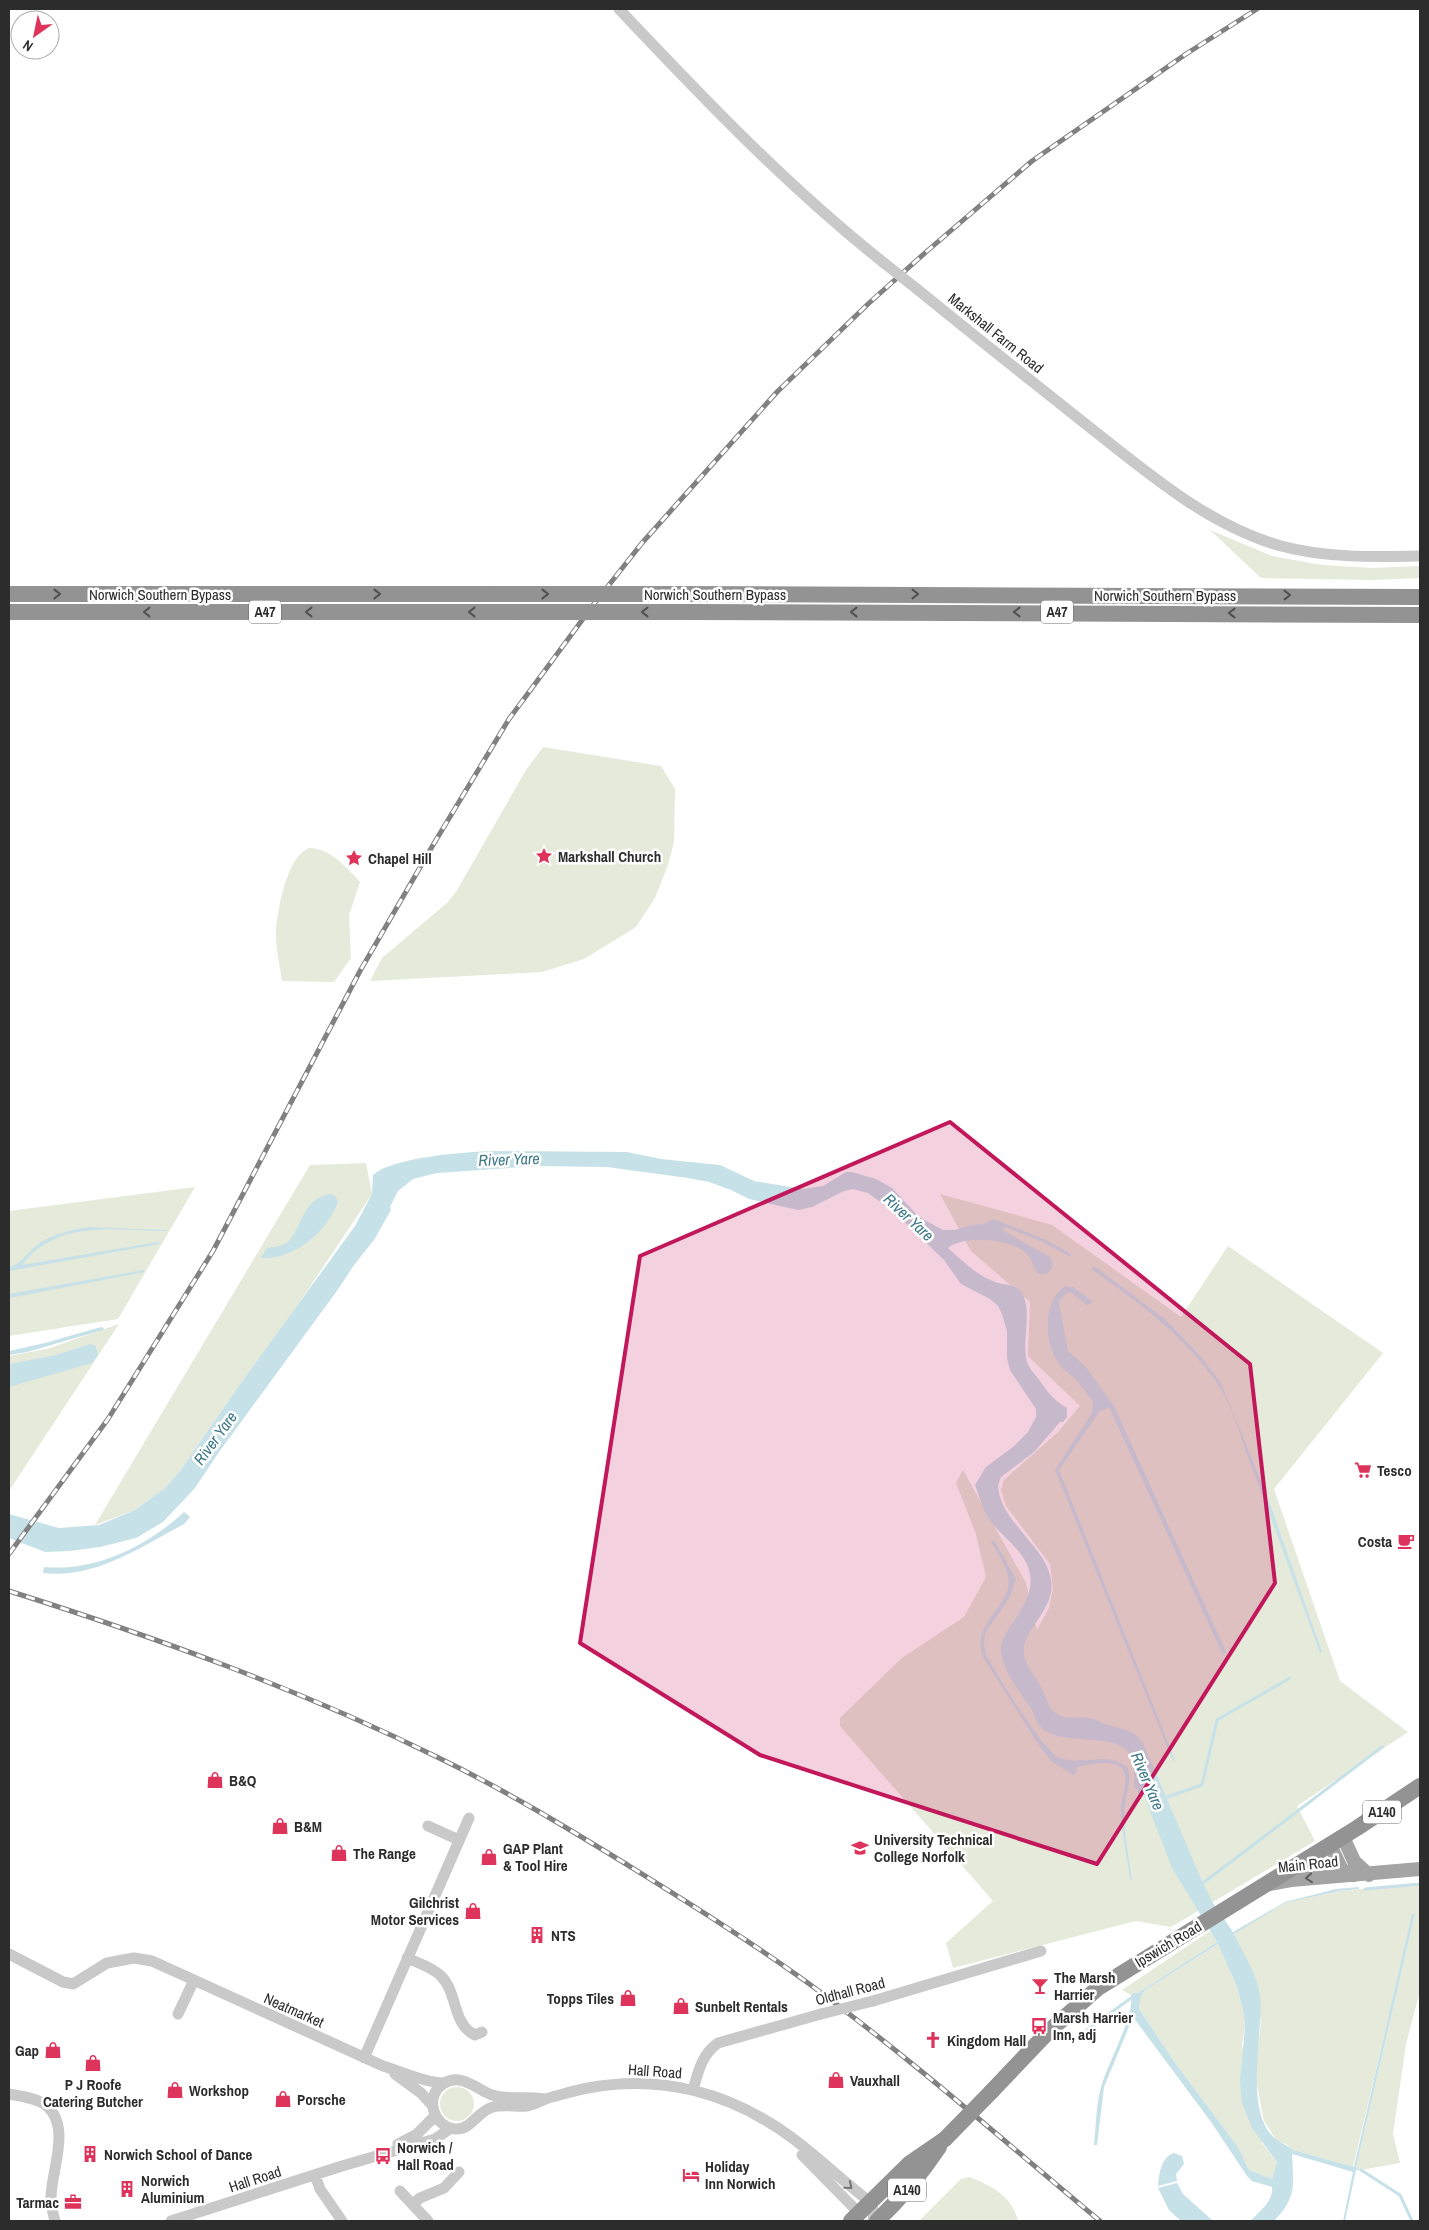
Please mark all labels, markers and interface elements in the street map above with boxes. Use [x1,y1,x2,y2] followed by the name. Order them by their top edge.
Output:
[10,10,60,60] north arrow
[20,36,36,56] text: N
[944,288,1048,378] street label: Markshall Farm Road
[89,584,231,605] street label: Norwich Southern Bypass
[644,584,786,605] street label: Norwich Southern Bypass
[1094,585,1236,606] street label: Norwich Southern Bypass
[54,589,62,599] one-way arrow
[374,589,382,599] one-way arrow
[542,589,549,599] one-way arrow
[911,589,919,599] one-way arrow
[1284,590,1291,600] one-way arrow
[249,600,281,624] road number: A47
[1041,600,1073,624] road number: A47
[142,607,150,617] one-way arrow
[305,607,312,617] one-way arrow
[467,607,475,617] one-way arrow
[641,607,649,617] one-way arrow
[850,607,858,617] one-way arrow
[1012,607,1020,617] one-way arrow
[1227,608,1235,618] one-way arrow
[534,846,554,866] place icon: Markshall Church
[558,846,661,867] place label: Markshall Church
[344,848,364,868] place icon: Chapel Hill
[368,848,432,869] place label: Chapel Hill
[478,1147,540,1171] water label: River Yare
[879,1188,939,1246] water label: River Yare
[188,1407,242,1469] water label: River Yare
[1353,1460,1373,1480] supermarket icon: Tesco
[1377,1460,1412,1481] place label: Tesco
[1358,1531,1392,1552] place label: Costa
[1396,1531,1416,1551] cafe icon: Costa
[1126,1749,1170,1813] water label: River Yare
[205,1770,225,1790] shop icon: B&Q
[229,1770,257,1791] place label: B&Q
[1363,1800,1401,1824] road number: A140
[270,1816,290,1836] shop icon: B&M
[294,1816,322,1837] place label: B&M
[874,1829,993,1867] place label: University Technical College Norfolk
[503,1838,568,1876] place label: GAP Plant & Tool Hire
[850,1838,870,1858] school or university icon: University Technical College Norfolk
[329,1843,349,1863] shop icon: The Range
[353,1843,416,1864] place label: The Range
[479,1847,499,1867] shop icon: GAP Plant & Tool Hire
[1277,1850,1339,1878] street label: Main Road
[1305,1873,1313,1884] one-way arrow
[371,1892,459,1930] place label: Gilchrist Motor Services
[463,1901,483,1921] shop icon: Gilchrist Motor Services
[1131,1916,1205,1972] street label: Ipswich Road
[527,1925,547,1945] building icon: NTS
[551,1925,576,1946] place label: NTS
[1054,1967,1116,2005] place label: The Marsh Harrier
[813,1972,887,2010] street label: Oldhall Road
[1030,1976,1050,1996] bar icon: The Marsh Harrier
[261,1987,328,2033] street label: Neatmarket
[547,1988,614,2009] place label: Topps Tiles
[618,1988,638,2008] shop icon: Topps Tiles
[671,1996,691,2016] shop icon: Sunbelt Rentals
[695,1996,788,2017] place label: Sunbelt Rentals
[1053,2007,1133,2045] place label: Marsh Harrier Inn, adj
[1029,2016,1049,2036] bus stop icon: Marsh Harrier Inn, adj
[923,2030,943,2050] church icon: Kingdom Hall
[947,2030,1026,2051] place label: Kingdom Hall
[15,2040,39,2061] place label: Gap
[43,2040,63,2060] shop icon: Gap
[83,2053,103,2073] shop icon: P J Roofe Catering Butcher
[627,2059,683,2083] street label: Hall Road
[826,2070,846,2090] shop icon: Vauxhall
[850,2070,900,2091] place label: Vauxhall
[43,2074,143,2112] place label: P J Roofe Catering Butcher
[165,2080,185,2100] shop icon: Workshop
[189,2080,249,2101] place label: Workshop
[273,2089,293,2109] shop icon: Porsche
[297,2089,346,2110] place label: Porsche
[397,2137,454,2175] place label: Norwich / Hall Road
[80,2144,100,2164] building icon: Norwich School of Dance
[104,2144,252,2165] place label: Norwich School of Dance
[373,2146,393,2166] bus stop icon: Norwich / Hall Road
[705,2156,775,2194] place label: Holiday Inn Norwich
[226,2161,284,2197] street label: Hall Road
[681,2165,701,2185] hotel icon: Holiday Inn Norwich
[141,2170,205,2208] place label: Norwich Aluminium
[888,2178,926,2202] road number: A140
[117,2179,137,2199] building icon: Norwich Aluminium
[843,2181,852,2189] one-way arrow
[16,2192,59,2213] place label: Tarmac
[63,2192,83,2212] office icon: Tarmac

